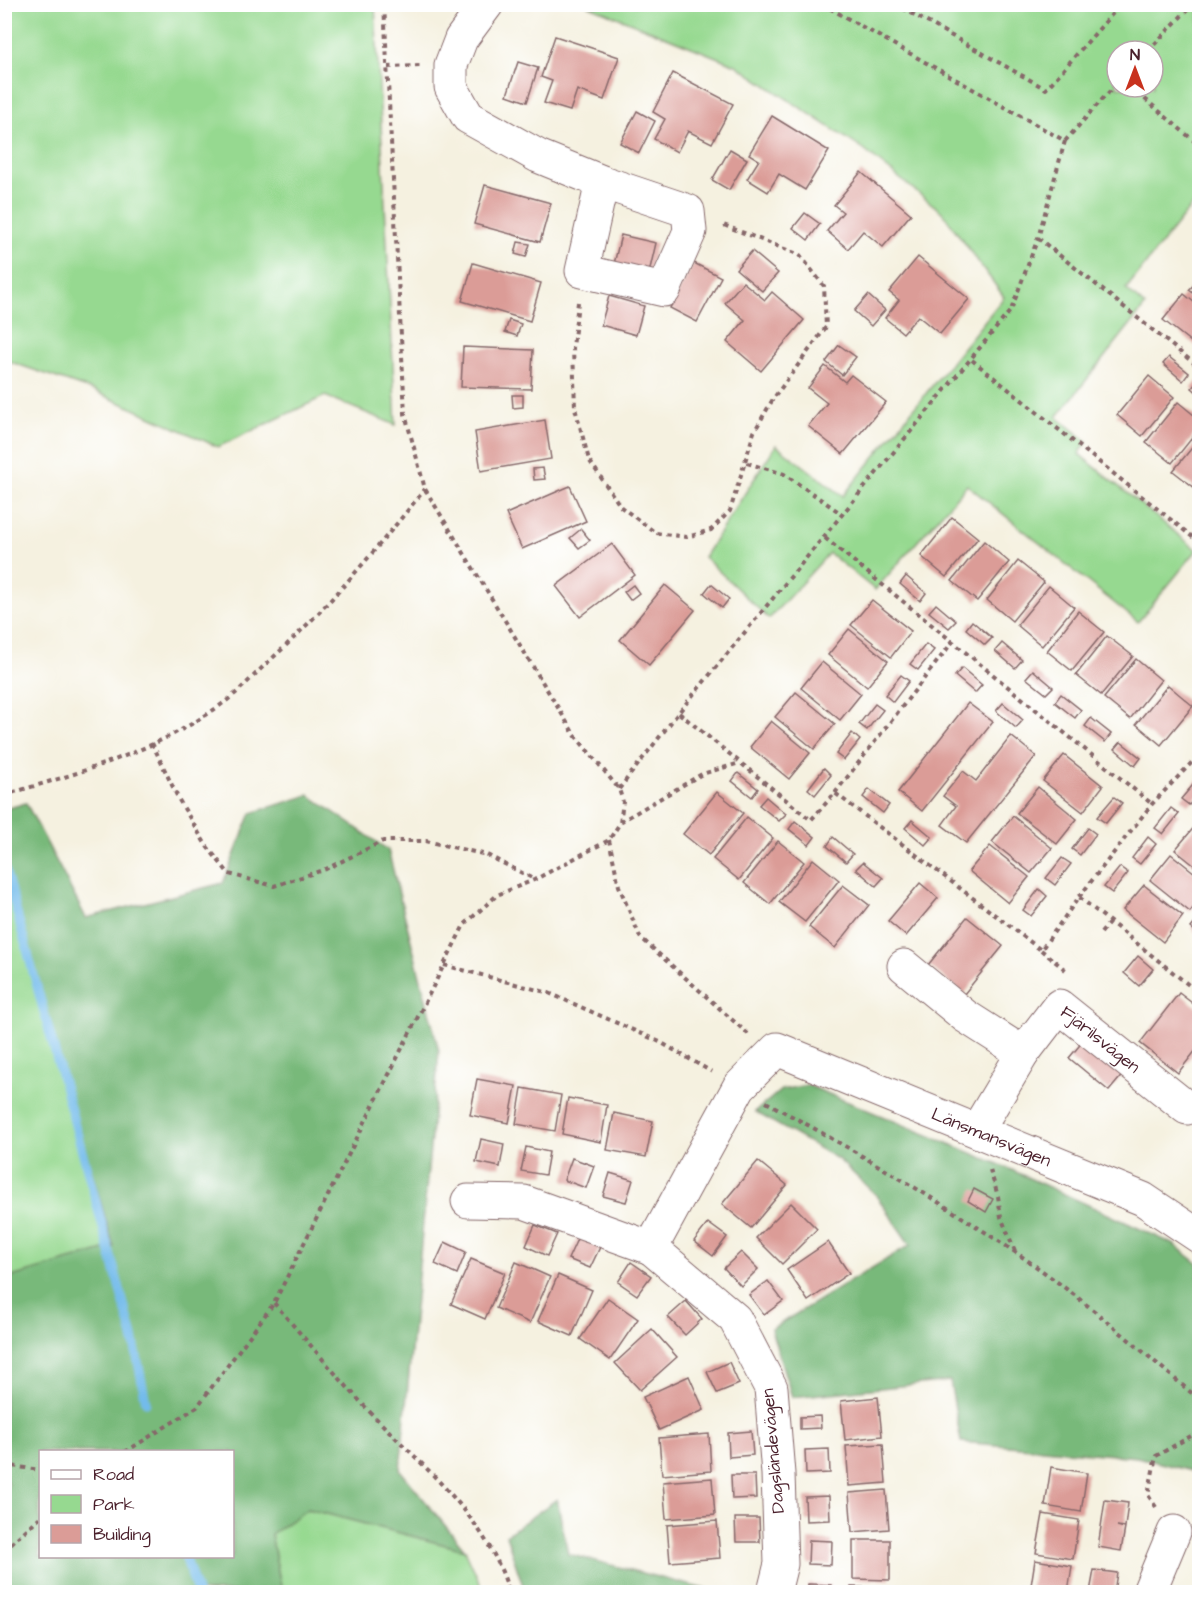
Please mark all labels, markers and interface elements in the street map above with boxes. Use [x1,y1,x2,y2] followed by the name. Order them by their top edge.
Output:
[1105,39,1165,99] north arrow
[1130,44,1140,66] text: N
[1055,999,1146,1079] street label: Fjärilsvägen
[928,1101,1055,1173] street label: Länsmansvägen
[755,1387,792,1515] street label: Dagsländevägen
[39,1450,234,1558] legend
[93,1462,134,1487] text: Road
[93,1492,135,1517] text: Park
[93,1522,151,1548] text: Building

